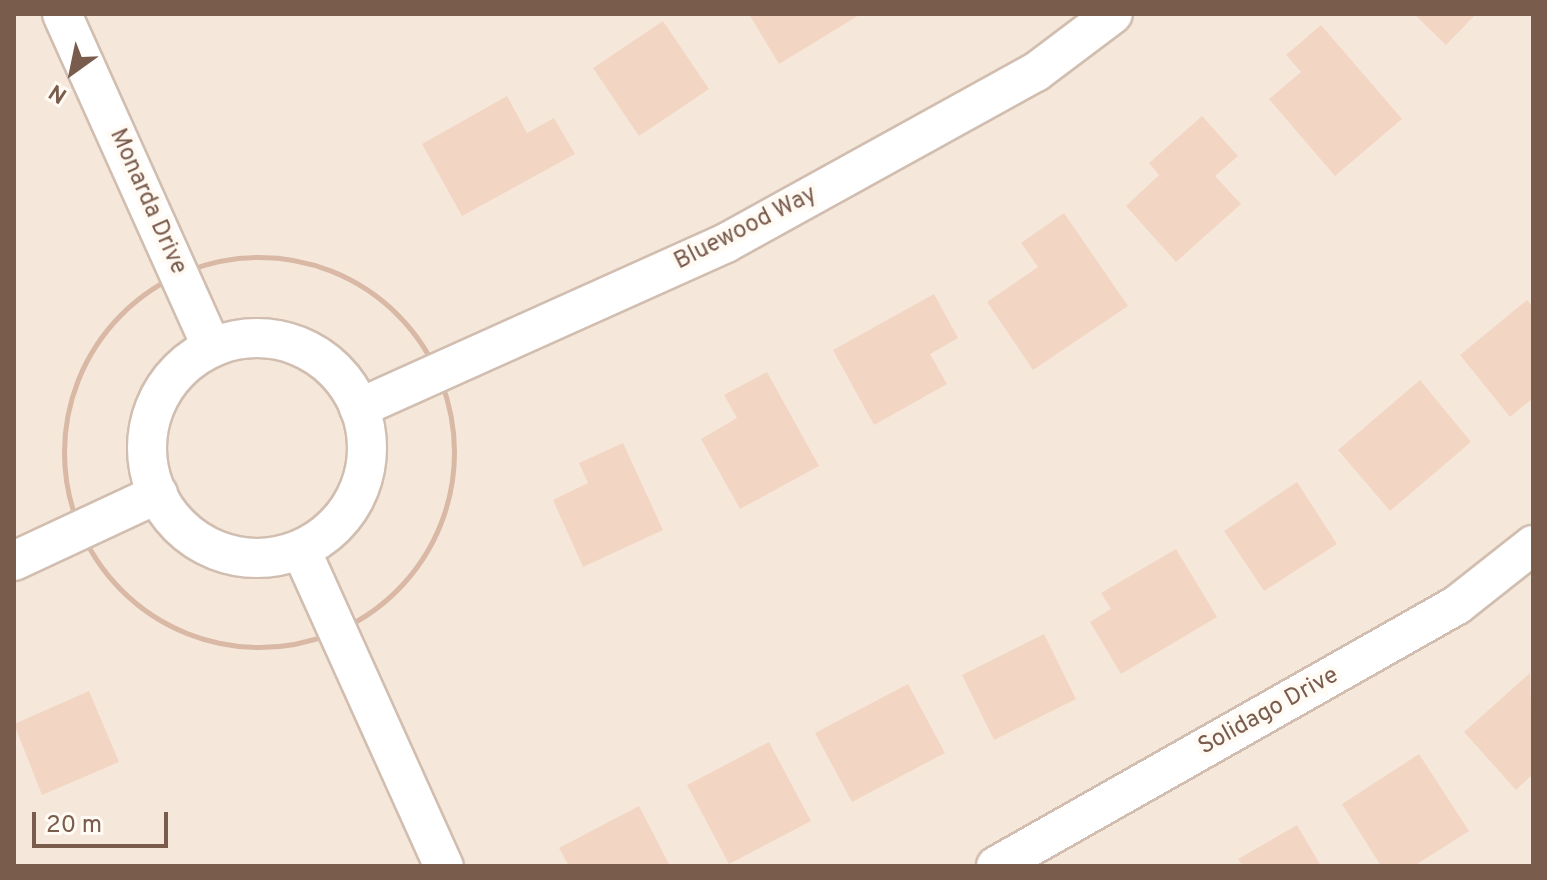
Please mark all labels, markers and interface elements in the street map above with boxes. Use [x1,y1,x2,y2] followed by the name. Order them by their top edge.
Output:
[32,32,112,112] north arrow
[45,77,73,108] text: N
[102,125,192,279] street label: Monarda Drive
[670,181,822,277] street label: Bluewood Way
[1194,662,1344,762] street label: Solidago Drive
[36,796,172,846] scale bar
[46,811,102,841] text: 20 m

